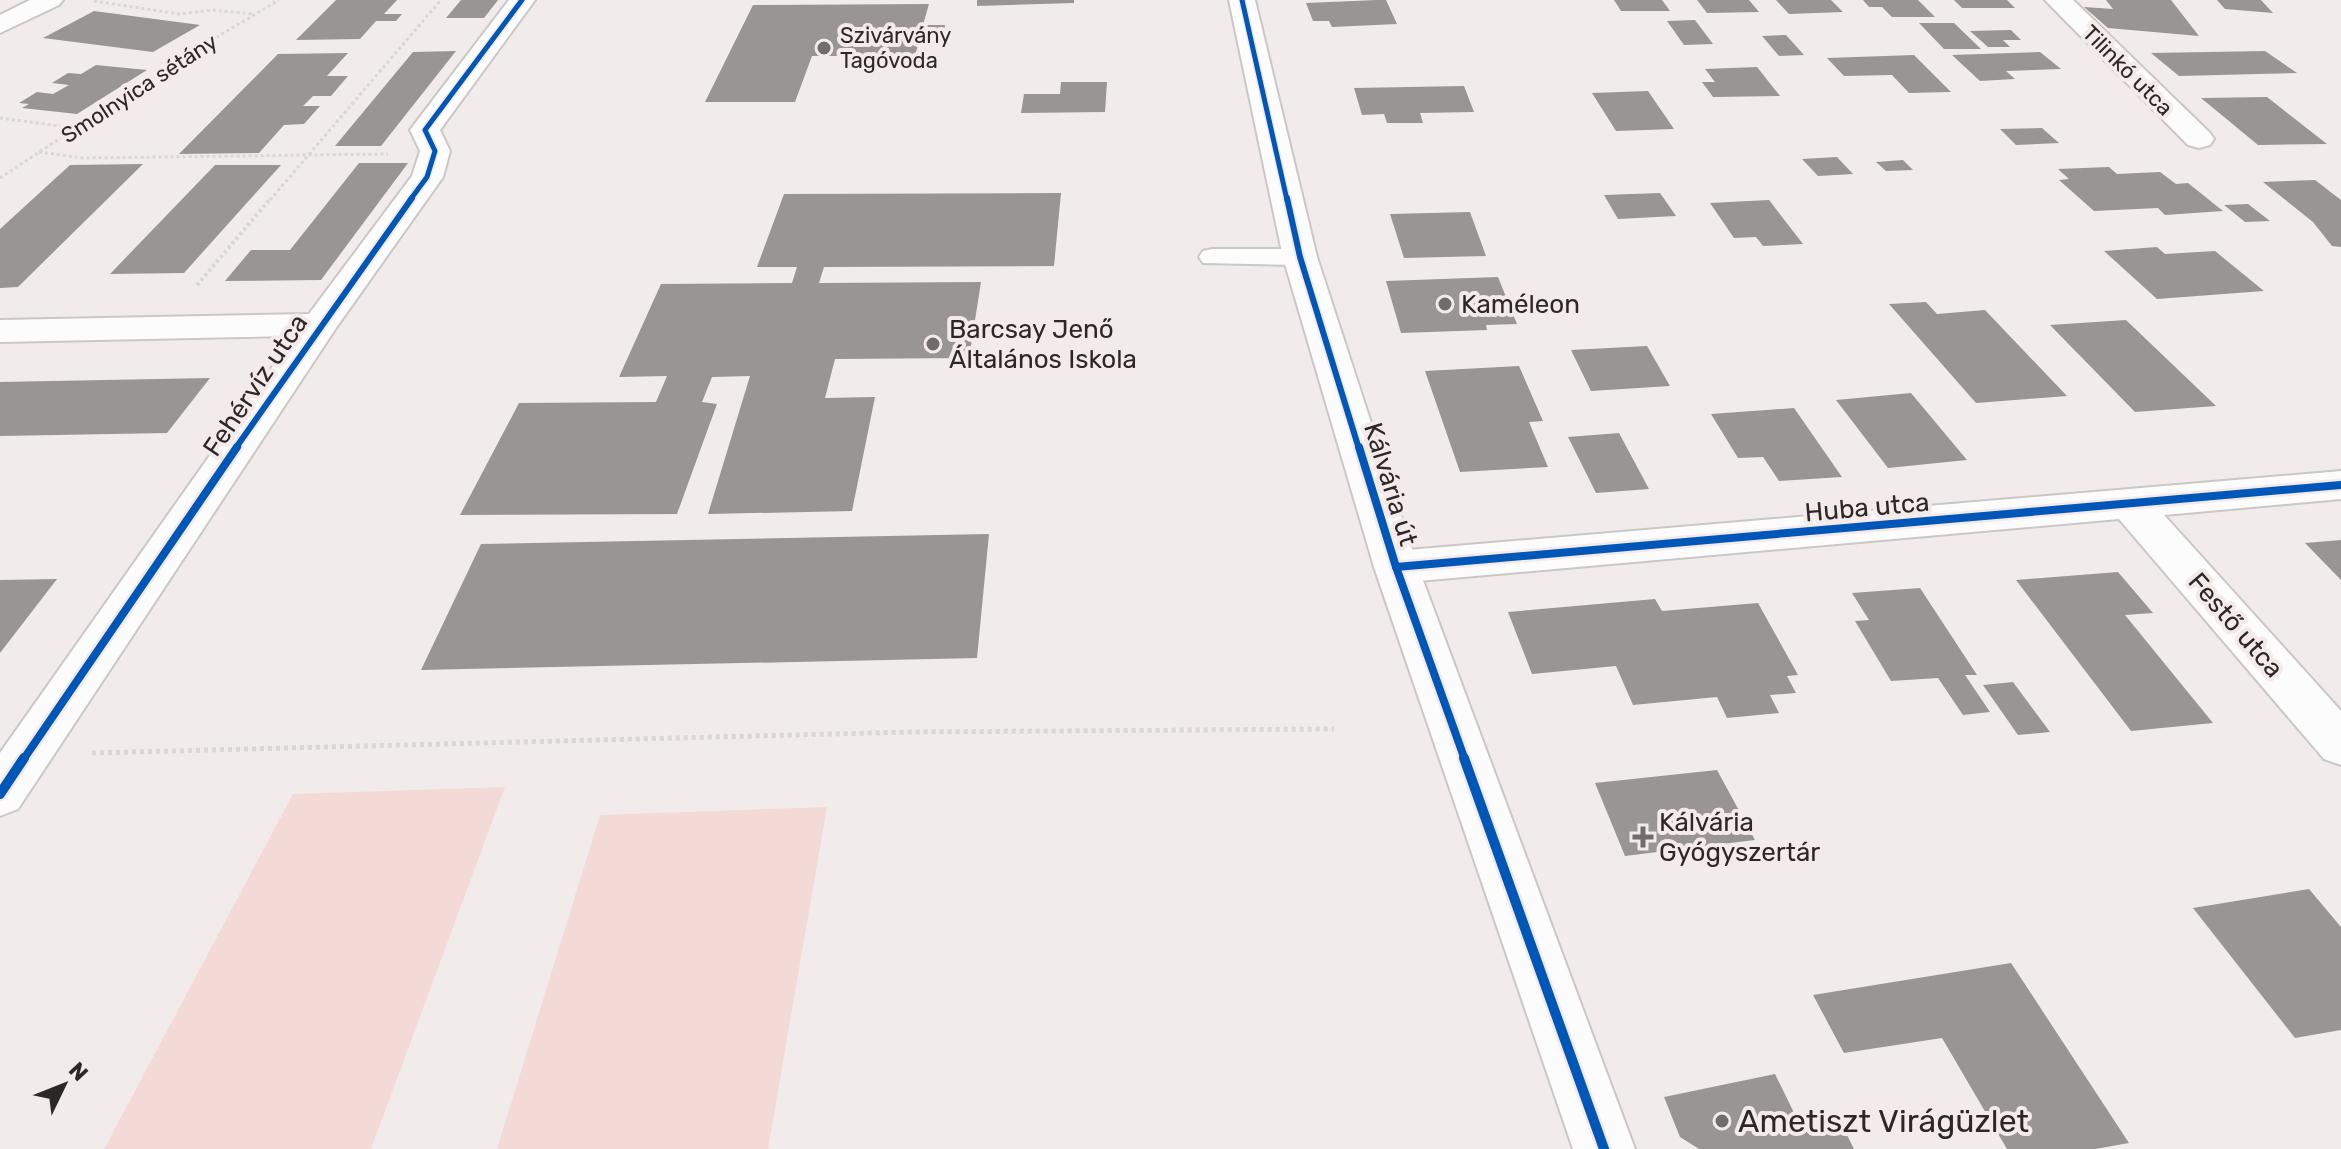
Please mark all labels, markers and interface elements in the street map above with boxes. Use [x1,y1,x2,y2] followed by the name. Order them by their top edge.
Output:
[2077,19,2179,121] street label: Tilinkó utca
[840,22,951,74] place label: Szivárvány Tagóvoda
[56,28,222,149] street label: Smolnyica sétány
[815,39,833,57] marker: Szivárvány Tagóvoda
[1461,289,1580,320] place label: Kaméleon
[1436,295,1454,313] marker: Kaméleon
[197,308,314,462] street label: Fehérvíz utca
[949,314,1137,375] place label: Barcsay Jenő Általános Iskola
[924,335,942,353] marker: Barcsay Jenő Általános Iskola
[1357,419,1424,549] street label: Kálvária út
[1803,487,1931,528] street label: Huba utca
[2182,567,2290,684] street label: Festő utca
[1659,807,1820,868] place label: Kálvária Gyógyszertár
[1634,828,1652,846] marker: Kálvária Gyógyszertár
[24,1045,104,1125] north arrow
[63,1057,94,1087] text: N
[1738,1102,2029,1140] place label: Ametiszt Virágüzlet
[1713,1112,1731,1130] marker: Ametiszt Virágüzlet

